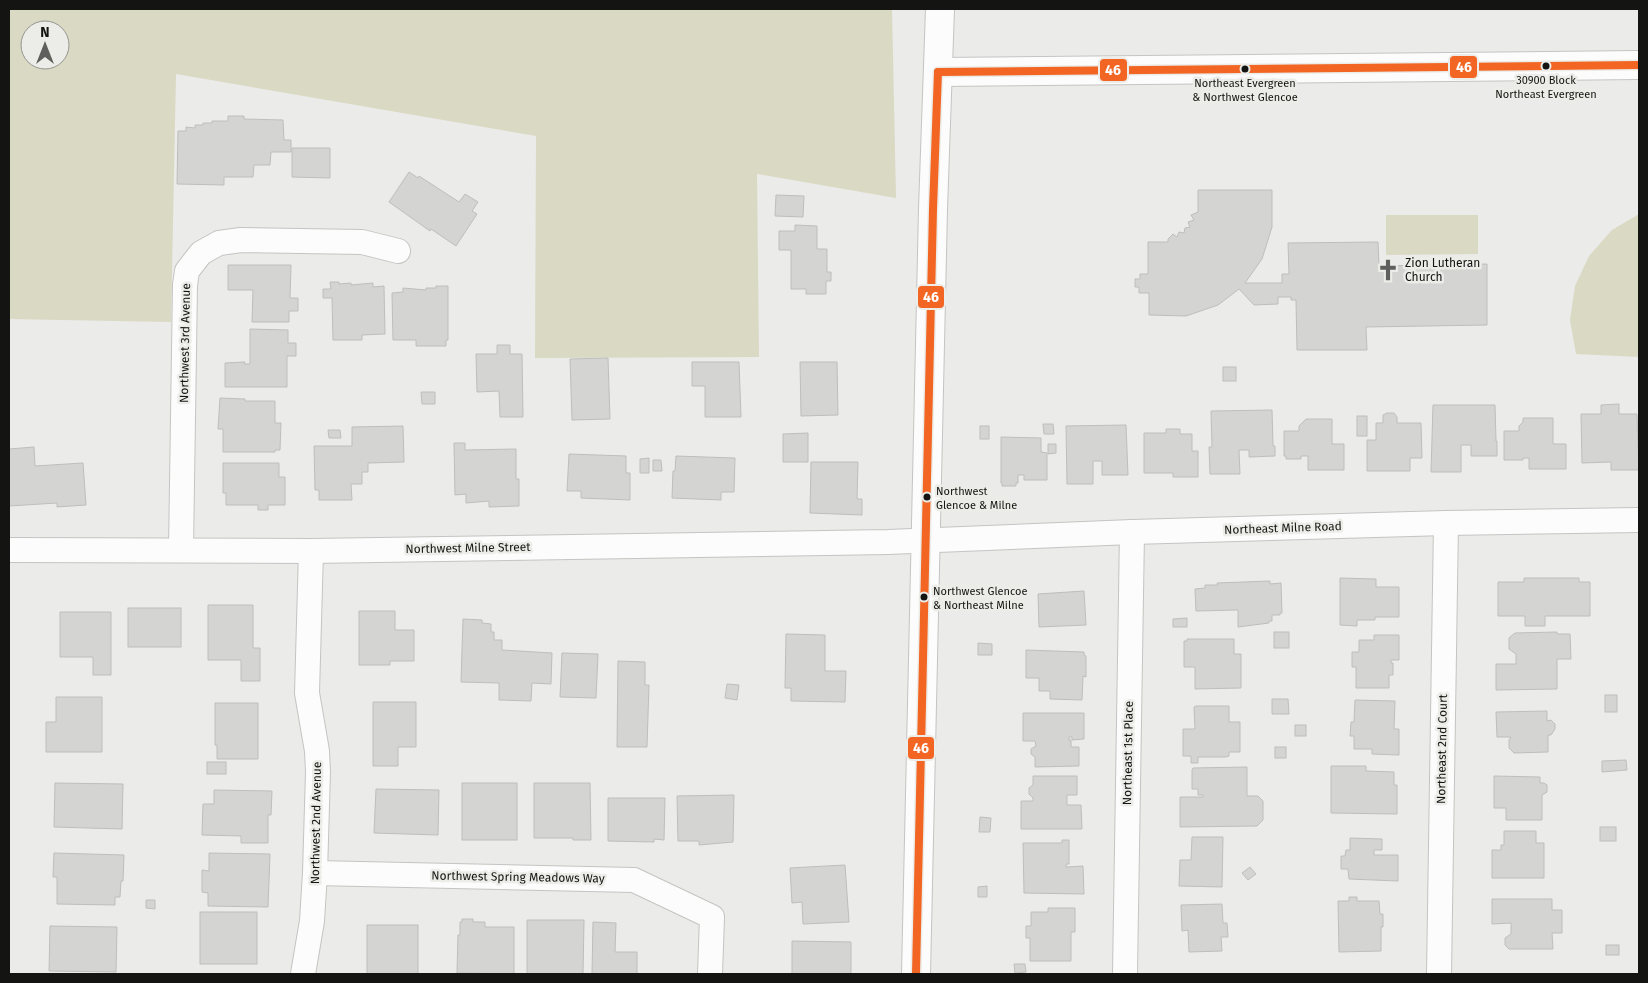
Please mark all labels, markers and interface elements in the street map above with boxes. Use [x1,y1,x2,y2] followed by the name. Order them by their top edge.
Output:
[20,20,70,70] north arrow
[40,24,50,41] text: N
[1449,55,1478,79] line badge: 46
[1099,58,1128,82] line badge: 46
[1456,59,1472,76] text: 46
[1541,61,1551,71] marker: 30900 Block Northeast Evergreen
[1105,62,1121,79] text: 46
[1240,64,1250,74] marker: Northeast Evergreen & Northwest Glencoe
[1495,74,1597,101] place label: 30900 Block Northeast Evergreen
[1192,77,1298,104] place label: Northeast Evergreen & Northwest Glencoe
[1405,256,1480,284] place label: Zion Lutheran Church
[1375,257,1401,283] church icon: Zion Lutheran Church
[177,283,193,403] street label: Northwest 3rd Avenue
[917,285,945,309] line badge: 46
[923,289,939,306] text: 46
[936,485,1017,512] place label: Northwest Glencoe & Milne
[922,492,932,502] marker: Northwest Glencoe & Milne
[1224,519,1342,537] street label: Northeast Milne Road
[405,540,531,556] street label: Northwest Milne Street
[933,585,1028,612] place label: Northwest Glencoe & Northeast Milne
[919,592,929,602] marker: Northwest Glencoe & Northeast Milne
[1434,693,1450,804] street label: Northeast 2nd Court
[1120,701,1136,805] street label: Northeast 1st Place
[907,736,935,760] line badge: 46
[913,740,929,757] text: 46
[308,762,324,884] street label: Northwest 2nd Avenue
[431,868,605,886] street label: Northwest Spring Meadows Way

